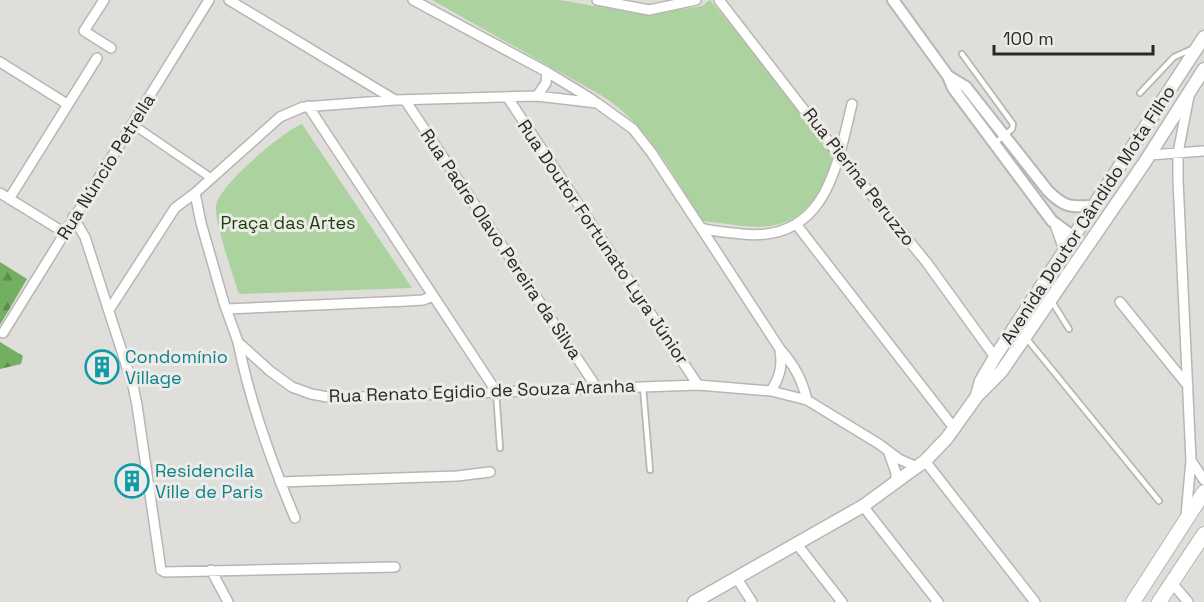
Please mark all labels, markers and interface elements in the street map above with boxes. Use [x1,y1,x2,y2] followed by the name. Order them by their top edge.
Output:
[994,18,1153,56] scale bar
[1003,27,1054,50] text: 100 m
[995,81,1180,349] street label: Avenida Doutor Cândido Mota Filho
[51,90,160,244] street label: Rua Núncio Petrella
[798,103,920,250] street label: Rua Pierina Peruzzo
[513,115,694,369] street label: Rua Doutor Fortunato Lyra Júnior
[416,124,587,363] street label: Rua Padre Olavo Pereira da Silva
[220,211,356,234] park label: Praça das Artes
[125,345,228,389] place label: Condomínio Village
[84,349,120,385] building icon: Condomínio Village
[328,374,636,407] street label: Rua Renato Egidio de Souza Aranha
[155,459,263,503] place label: Residencila Ville de Paris
[114,463,150,499] building icon: Residencila Ville de Paris

